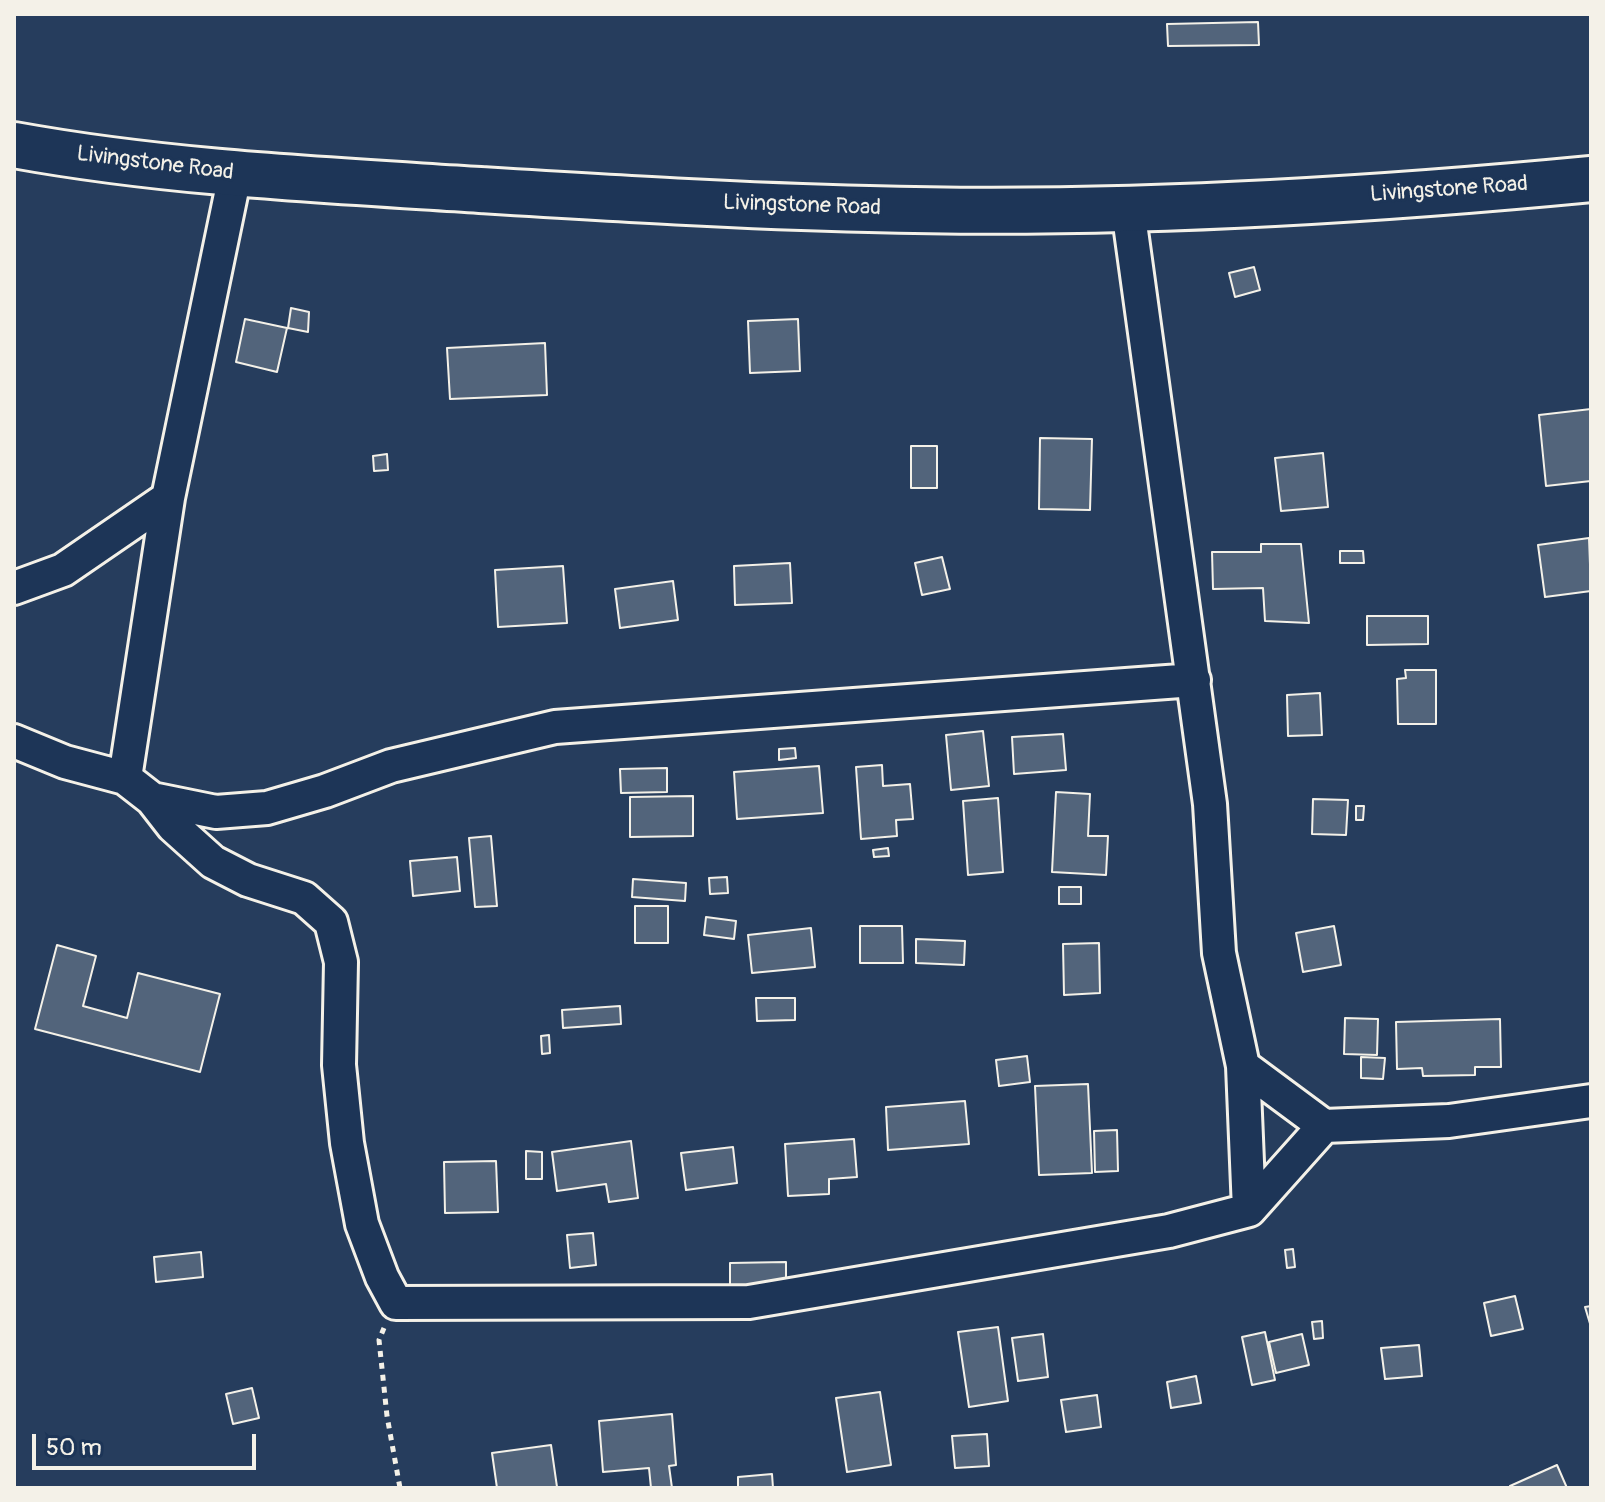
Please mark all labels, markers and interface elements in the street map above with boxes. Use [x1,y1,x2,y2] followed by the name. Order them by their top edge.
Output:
[75,141,235,187] street label: Livingstone Road
[1369,171,1529,209] street label: Livingstone Road
[723,190,881,222] street label: Livingstone Road
[36,1418,260,1468] scale bar
[46,1433,102,1462] text: 50 m

